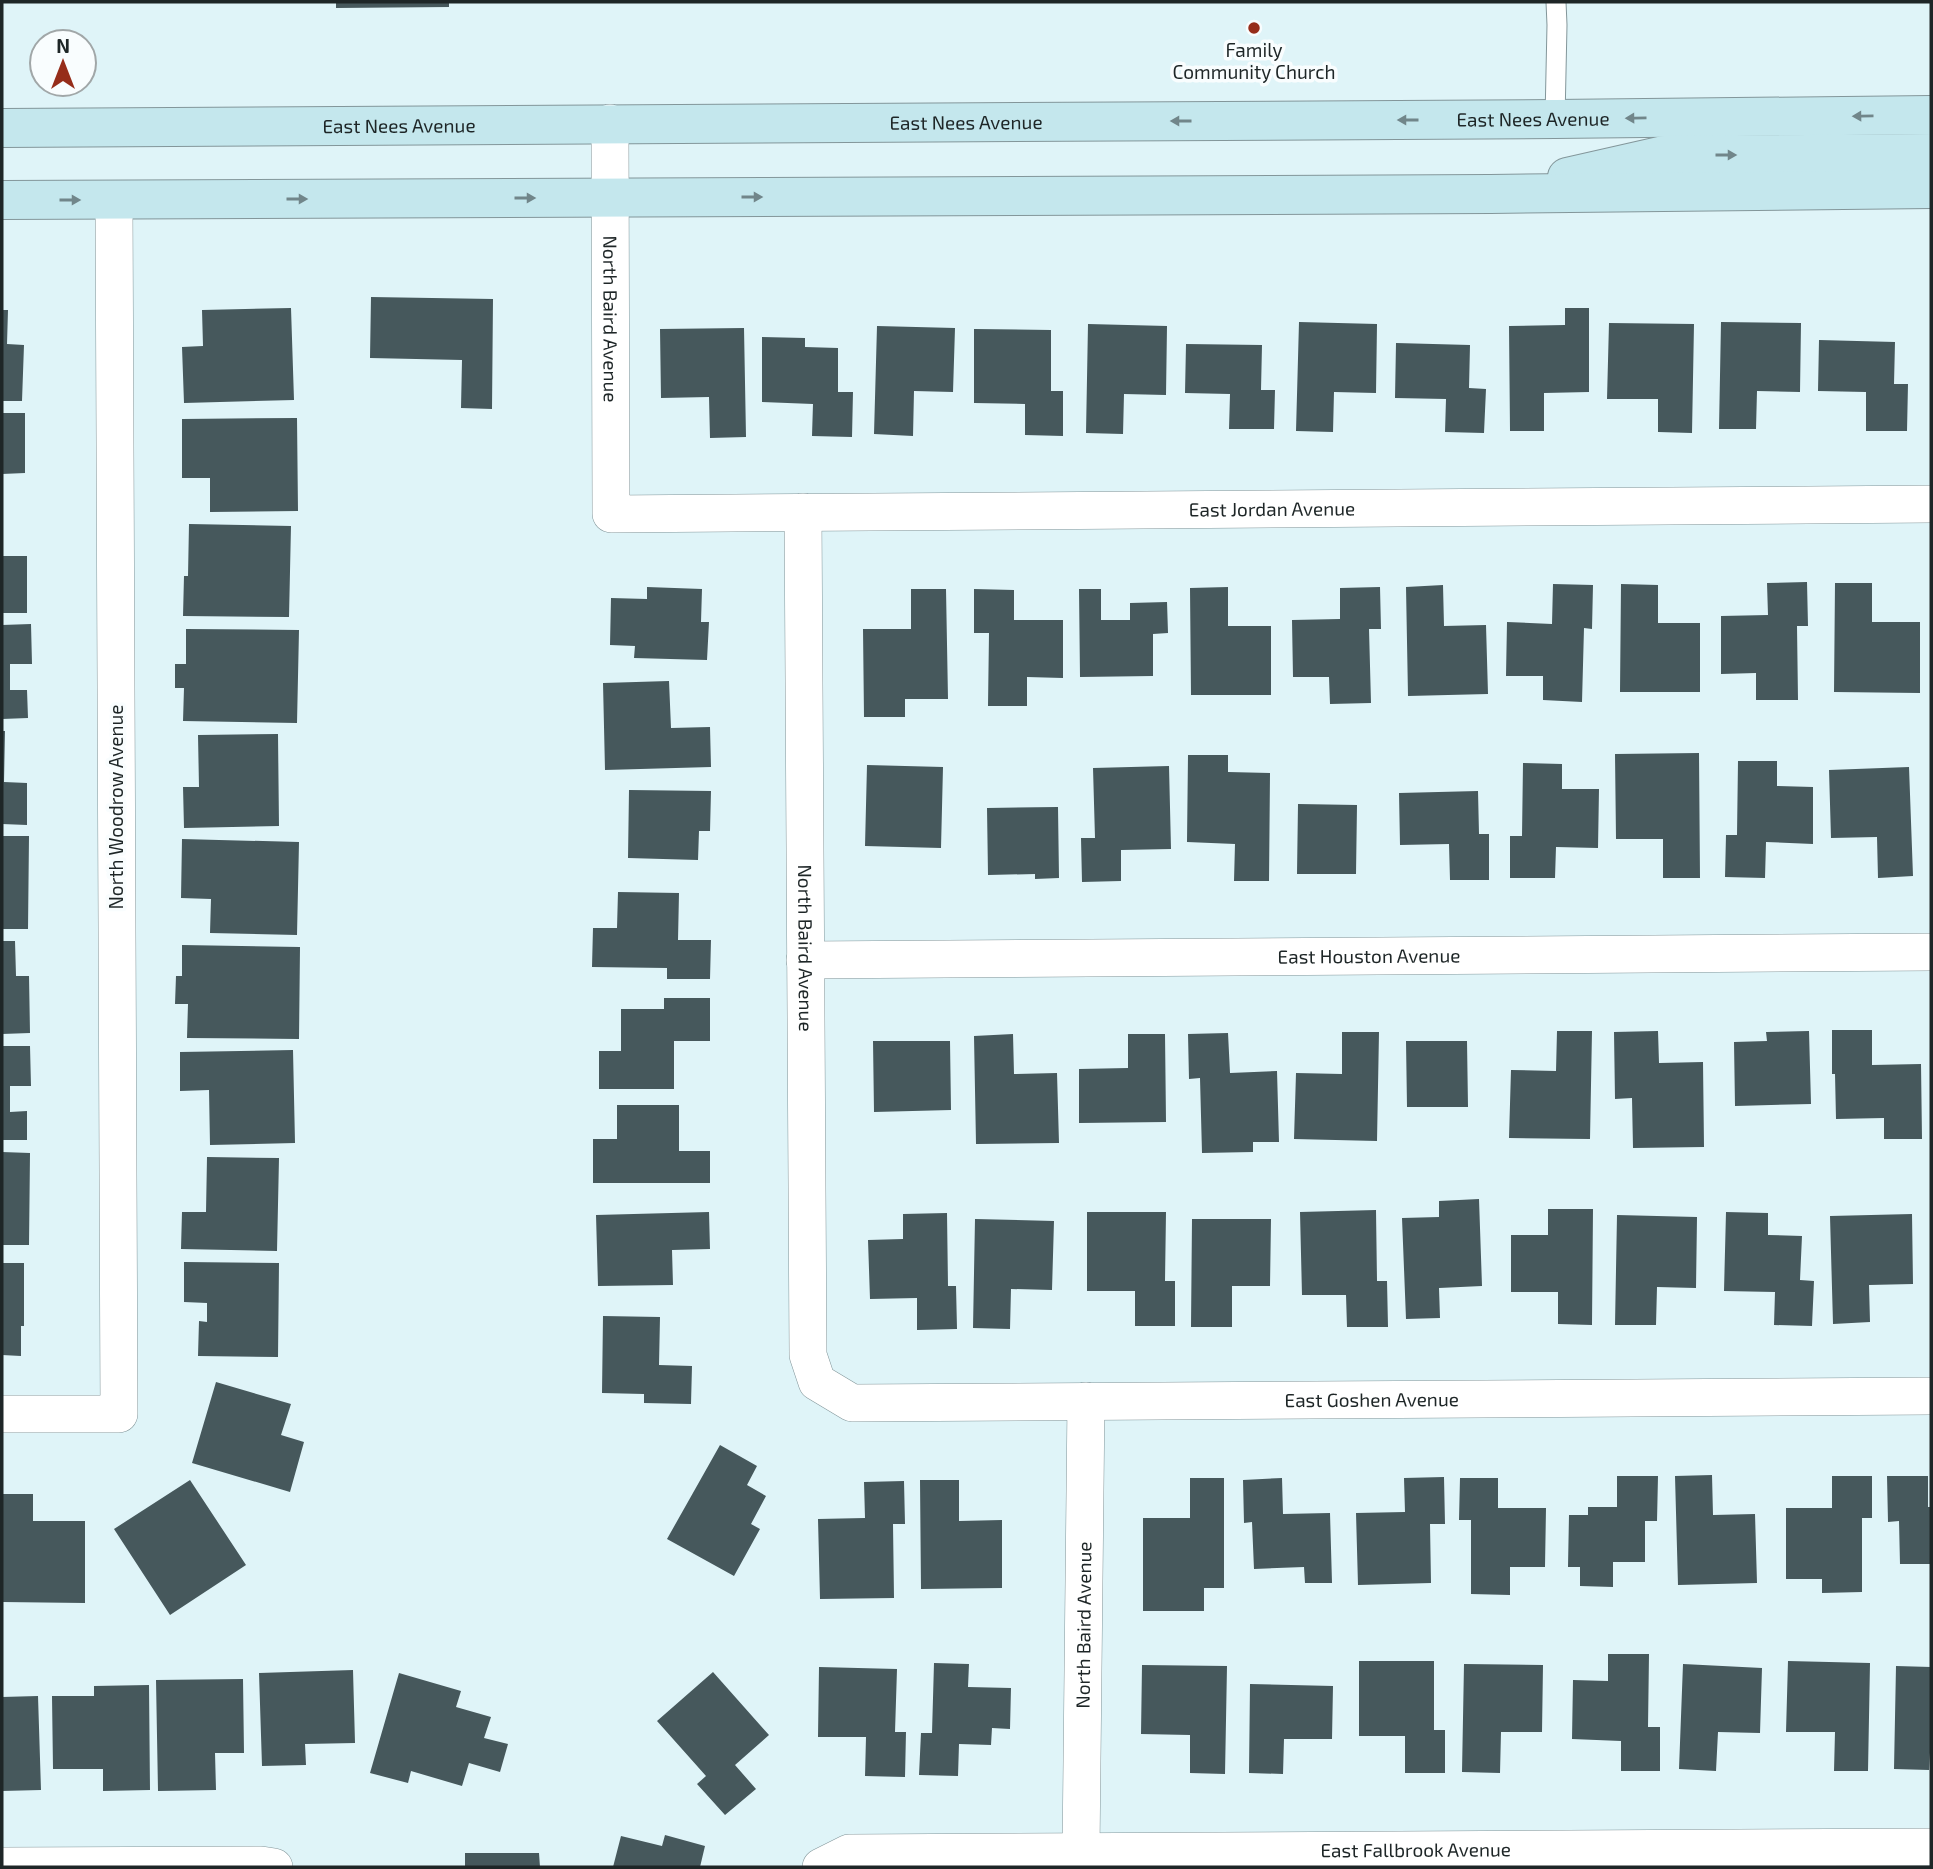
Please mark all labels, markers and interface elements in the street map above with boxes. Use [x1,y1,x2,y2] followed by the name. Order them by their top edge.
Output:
[1246,20,1262,36] marker: Family Community Church
[28,28,98,98] north arrow
[56,34,70,57] text: N
[1172,38,1336,83] place label: Family Community Church
[1456,106,1610,131] street label: East Nees Avenue
[889,110,1043,134] street label: East Nees Avenue
[1852,110,1874,121] one-way arrow
[1624,112,1646,124] one-way arrow
[322,113,476,137] street label: East Nees Avenue
[1397,114,1419,126] one-way arrow
[1169,115,1191,127] one-way arrow
[1715,149,1737,161] one-way arrow
[742,191,764,203] one-way arrow
[514,192,536,204] one-way arrow
[287,193,309,205] one-way arrow
[59,194,81,206] one-way arrow
[599,235,623,403] street label: North Baird Avenue
[1189,496,1355,521] street label: East Jordan Avenue
[104,704,127,910] street label: North Woodrow Avenue
[794,864,818,1032] street label: North Baird Avenue
[1277,943,1460,968] street label: East Houston Avenue
[1284,1387,1459,1411] street label: East Goshen Avenue
[1071,1541,1095,1709] street label: North Baird Avenue
[1320,1837,1511,1861] street label: East Fallbrook Avenue

